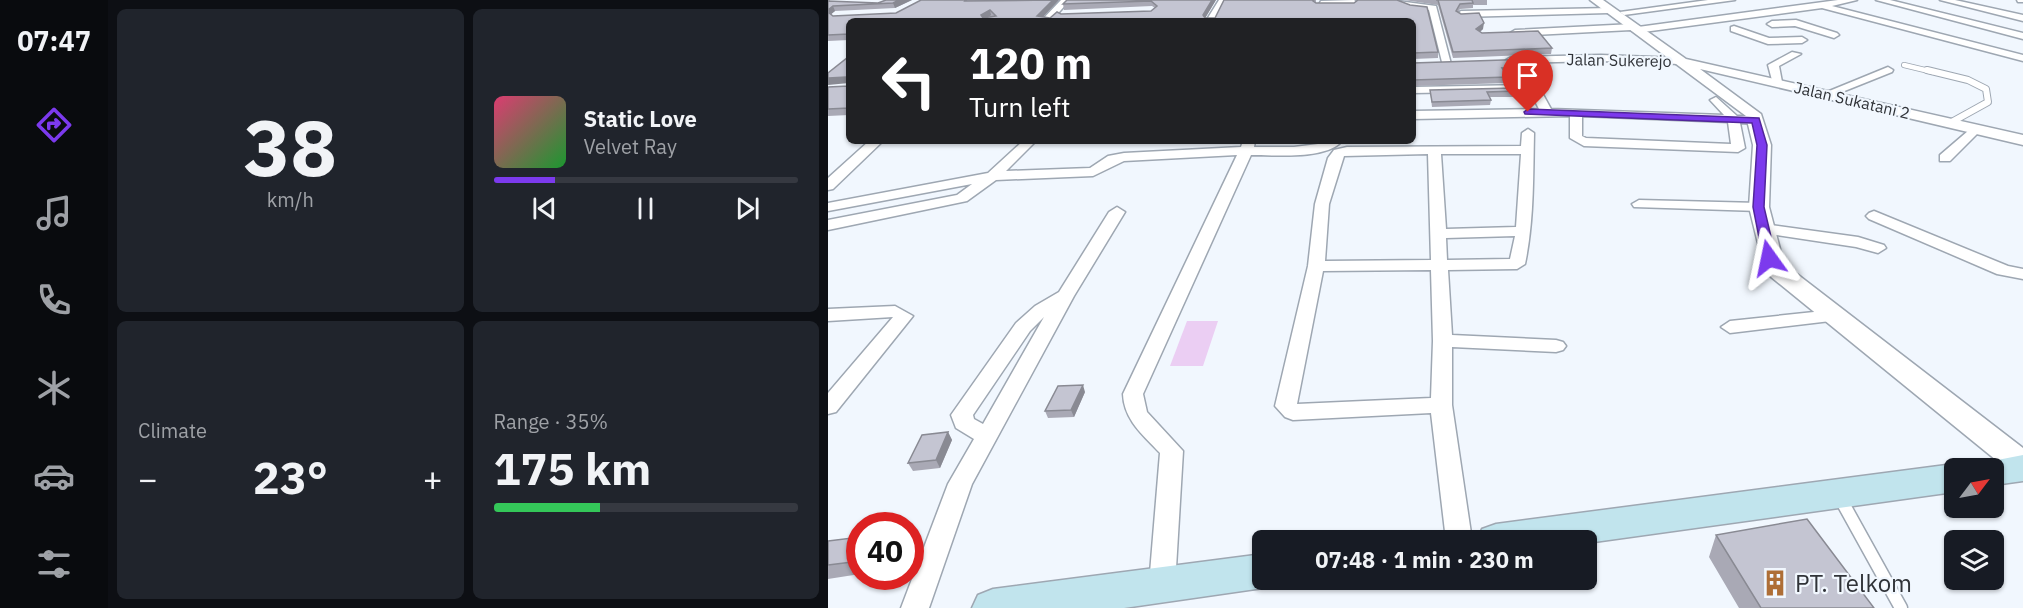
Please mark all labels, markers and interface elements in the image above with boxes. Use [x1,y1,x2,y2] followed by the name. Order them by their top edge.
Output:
[17,23,91,58] text: 07:47
[969,36,1092,91] text: 120 m
[870,42,948,120] icon: left
[1566,49,1672,71] street label: Jalan Sukerejo
[1502,50,1553,112] pin
[1511,59,1544,92] icon: arrive
[1792,77,1912,123] street label: Jalan Sukatani 2
[969,89,1070,124] text: Turn left
[243,96,337,197] text: 38
[33,104,75,146] icon: directions
[584,104,697,133] text: Static Love
[584,133,677,160] text: Velvet Ray
[267,186,314,213] text: km/h
[33,192,75,234] icon: music
[528,192,561,225] icon: previous
[629,192,662,225] icon: pause
[731,192,764,225] icon: next
[1737,226,1801,290] position arrow
[33,279,75,321] icon: phone
[33,367,75,409] icon: climate
[494,408,608,435] text: Range · 35%
[138,417,207,444] text: Climate
[494,439,651,497] text: 175 km
[253,448,328,506] text: 23°
[33,455,75,497] icon: car
[138,457,158,500] text: −
[423,457,443,500] text: +
[1944,458,2004,518] north arrow
[1944,458,2004,590] map controls
[846,512,924,590] speed limit sign: 40
[1944,530,2004,590] button: layers
[33,543,75,585] icon: filters
[1315,545,1534,574] text: 07:48 · 1 min · 230 m
[1795,567,1912,599] place label: PT. Telkom
[1760,568,1790,598] building icon: PT. Telkom

